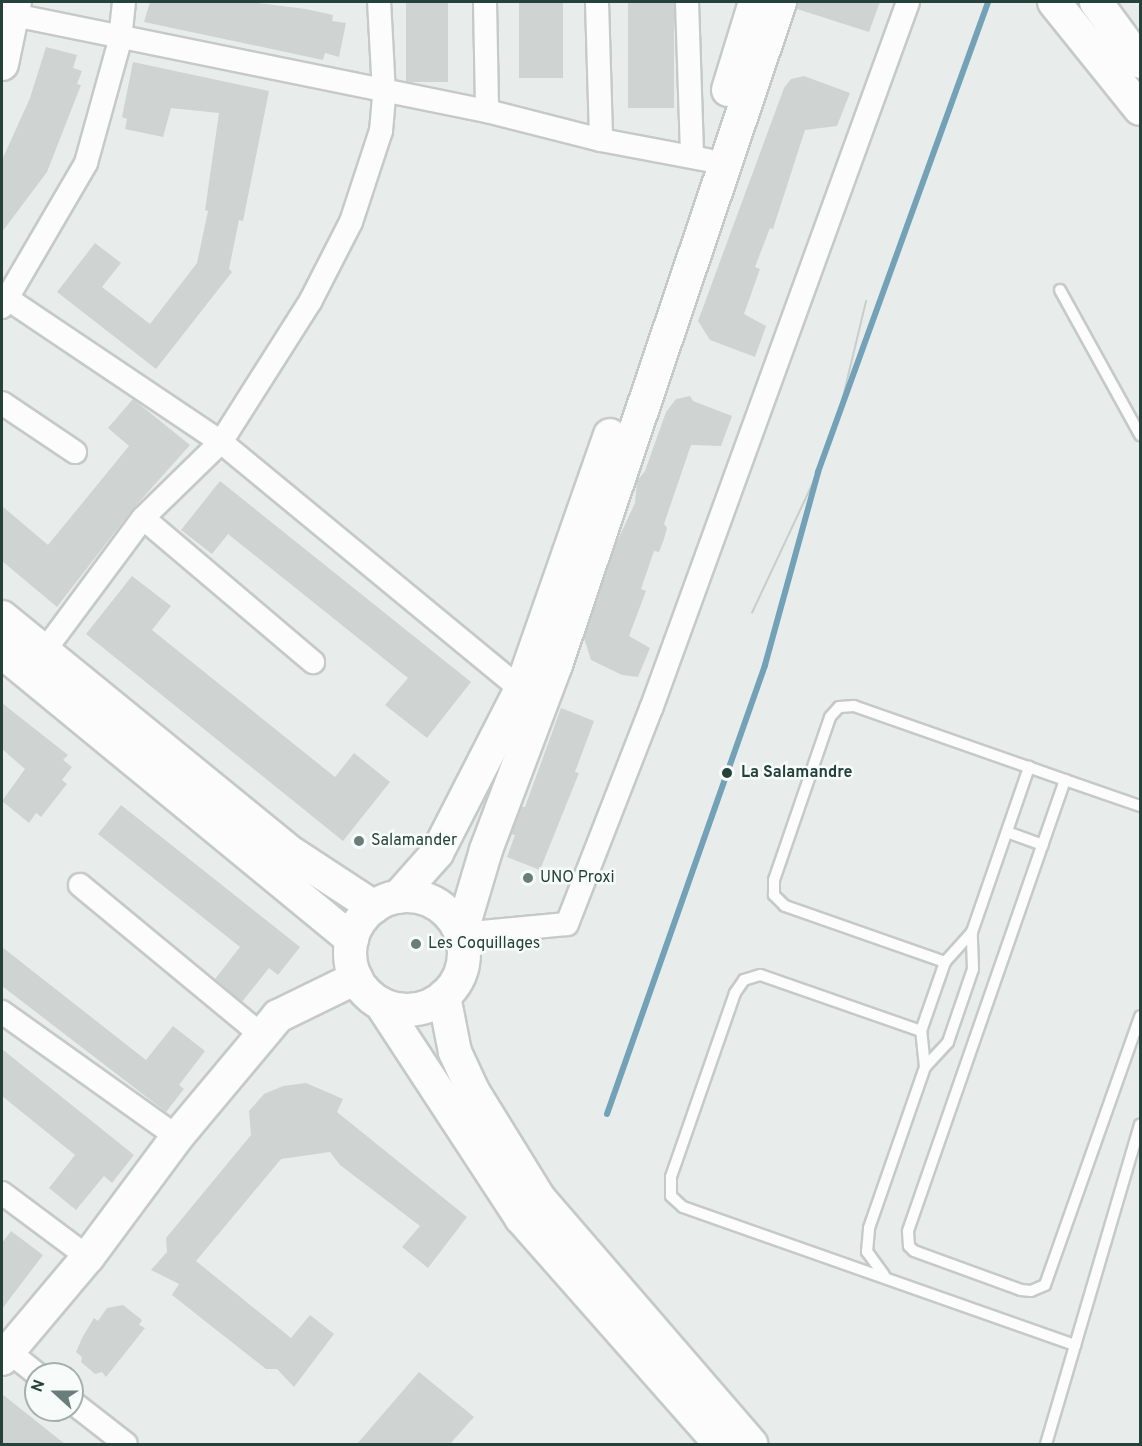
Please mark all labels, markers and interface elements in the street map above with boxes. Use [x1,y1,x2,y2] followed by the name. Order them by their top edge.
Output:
[741,763,852,783] place label: La Salamandre
[718,764,736,782] marker: La Salamandre
[371,831,457,851] place label: Salamander
[352,834,366,848] marker: Salamander
[540,868,615,888] place label: UNO Proxi
[521,871,535,885] marker: UNO Proxi
[428,934,540,954] place label: Les Coquillages
[409,937,423,951] marker: Les Coquillages
[24,1362,84,1422] north arrow
[28,1377,50,1395] text: N

